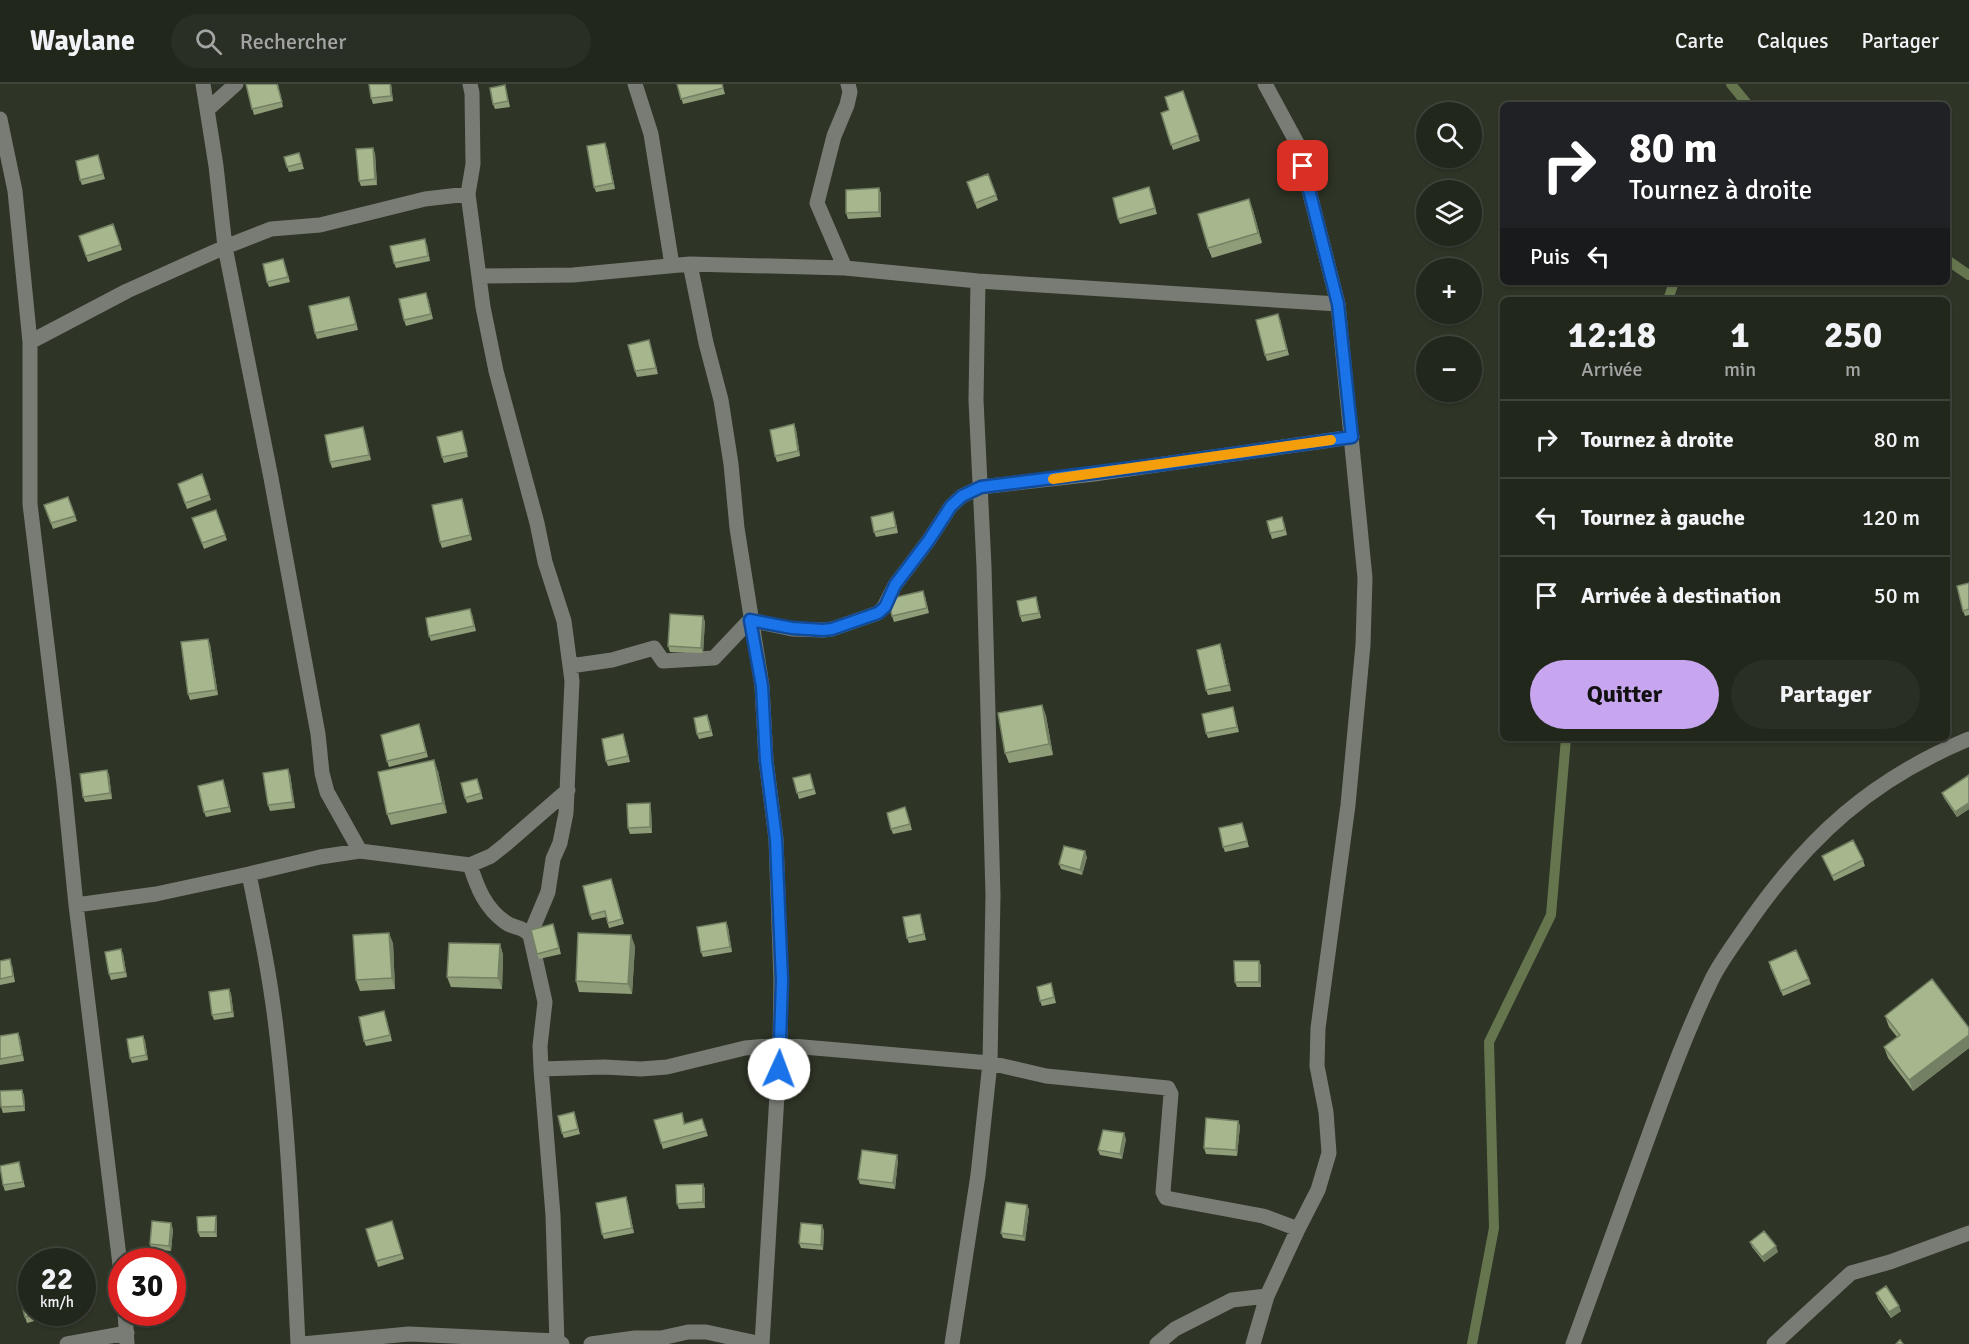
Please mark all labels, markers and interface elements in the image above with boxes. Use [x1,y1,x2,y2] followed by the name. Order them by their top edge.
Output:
[171,14,591,68] search box
[30,24,135,58] text: Waylane
[192,25,225,58] icon: search
[240,28,346,55] text: Rechercher
[1675,28,1724,54] text: Carte
[1757,28,1828,54] text: Calques
[1861,28,1939,54] text: Partager
[1416,102,1482,402] map controls
[1416,102,1482,168] button: search
[1629,123,1718,174] text: 80 m
[1530,126,1608,204] icon: right
[1277,140,1328,191] pin
[1286,149,1319,182] icon: arrive
[1629,174,1812,207] text: Tournez à droite
[1416,180,1482,246] button: layers
[1582,240,1615,273] icon: left
[1530,243,1570,270] text: Puis
[1416,258,1482,324] button: +
[1568,313,1656,358] text: 12:18
[1730,313,1750,358] text: 1
[1824,313,1882,358] text: 250
[1416,336,1482,402] button: −
[1581,357,1643,382] text: Arrivée
[1724,357,1756,382] text: min
[1845,357,1861,382] text: m
[1530,423,1563,456] icon: right
[1581,426,1734,453] text: Tournez à droite
[1874,426,1920,453] text: 80 m
[1530,501,1563,534] icon: left
[1581,504,1745,531] text: Tournez à gauche
[1862,504,1920,531] text: 120 m
[1530,579,1563,612] icon: arrive
[1581,582,1781,609] text: Arrivée à destination
[1874,582,1920,609] text: 50 m
[1530,660,1719,729] button: Quitter
[1731,660,1920,729] button: Partager
[747,1037,811,1101] position arrow
[108,1248,186,1326] speed limit sign: 30
[41,1261,73,1298] text: 22
[40,1293,74,1311] text: km/h

